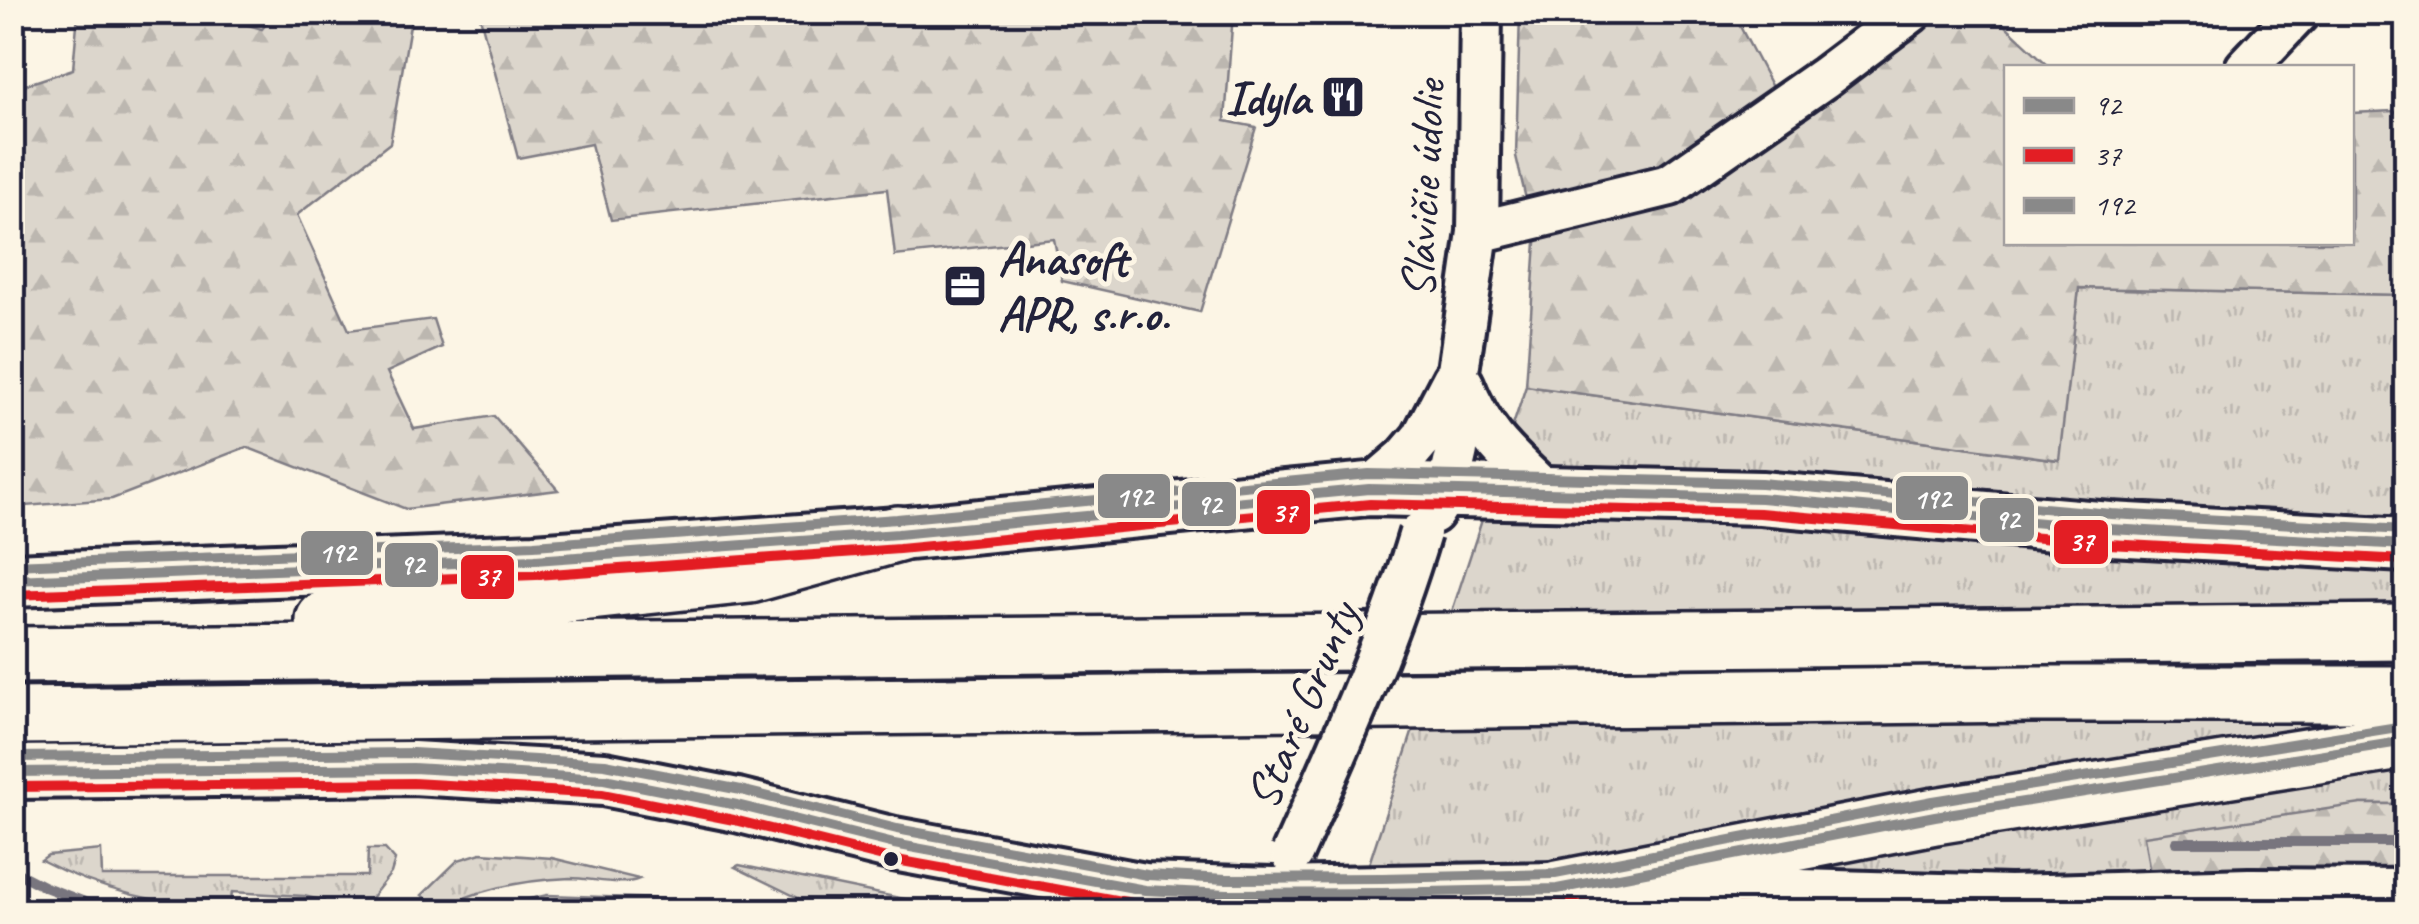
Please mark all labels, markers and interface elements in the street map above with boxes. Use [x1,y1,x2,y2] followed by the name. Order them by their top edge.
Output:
[2004,65,2354,245] legend
[1225,68,1314,128] place label: Idyla
[1320,74,1366,120] restaurant icon: Idyla
[1387,75,1459,300] street label: Slávičie údolie
[2094,86,2124,124] text: 92
[2094,136,2123,174] text: 37
[2094,186,2137,224] text: 192
[998,229,1171,344] place label: Anasoft APR, s.r.o.
[942,263,988,309] office icon: Anasoft APR, s.r.o.
[1096,472,1172,520] line badge: 192
[1894,474,1970,522] line badge: 192
[1115,479,1155,514] text: 192
[1180,480,1238,528] line badge: 92
[1913,481,1953,516] text: 192
[1197,487,1224,522] text: 92
[1255,488,1312,536] line badge: 37
[1271,495,1299,530] text: 37
[1978,496,2036,544] line badge: 92
[1995,502,2022,537] text: 92
[2052,518,2110,566] line badge: 37
[2068,524,2096,559] text: 37
[299,529,375,577] line badge: 192
[318,535,358,570] text: 192
[383,541,440,589] line badge: 92
[400,547,427,582] text: 92
[459,553,516,601] line badge: 37
[474,559,502,594] text: 37
[1232,590,1374,817] street label: Staré Grunty
[881,849,901,869] unlabelled marker

